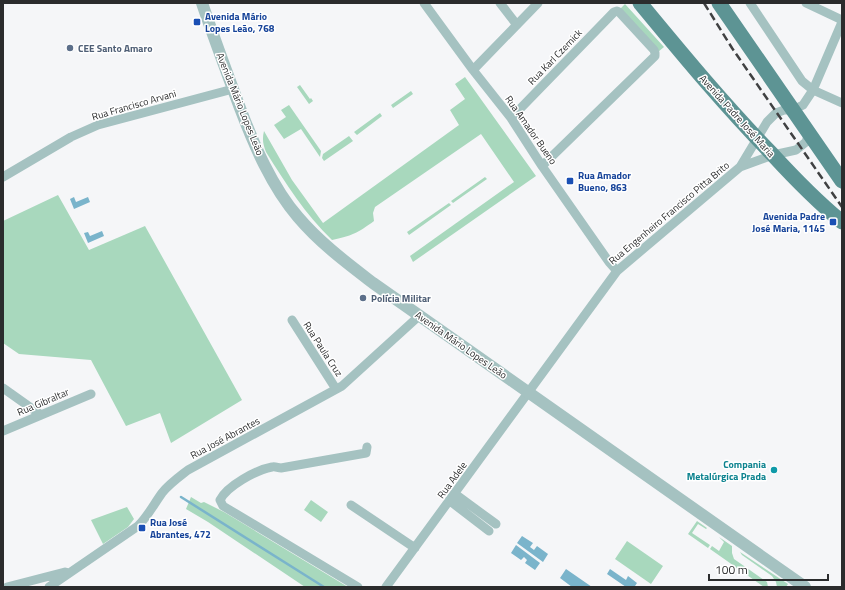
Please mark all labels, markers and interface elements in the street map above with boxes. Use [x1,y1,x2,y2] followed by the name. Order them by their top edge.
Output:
[205,9,275,36] place label: Avenida Mário Lopes Leão, 768
[192,17,202,27] marker: Avenida Mário Lopes Leão, 768
[524,26,586,88] street label: Rua Karl Czernick
[78,41,153,56] place label: CEE Santo Amaro
[65,43,75,53] marker: CEE Santo Amaro
[213,50,267,158] street label: Avenida Mário Lopes Leão
[696,71,778,161] street label: Avenida Padre José Maria
[90,86,178,124] street label: Rua Francisco Arvani
[502,92,560,168] street label: Rua Amador Bueno
[605,158,733,268] street label: Rua Engenheiro Francisco Pitta Brito
[578,168,631,195] place label: Rua Amador Bueno, 863
[565,176,575,186] marker: Rua Amador Bueno, 863
[752,209,825,236] place label: Avenida Padre José Maria, 1145
[828,217,838,227] marker: Avenida Padre José Maria, 1145
[371,291,431,306] place label: Polícia Militar
[358,293,368,303] marker: Polícia Militar
[412,307,510,383] street label: Avenida Mário Lopes Leão
[300,318,347,380] street label: Rua Paula Cruz
[15,384,72,420] street label: Rua Gibraltar
[188,413,263,463] street label: Rua José Abrantes
[687,457,766,484] place label: Compania Metalúrgica Prada
[434,459,470,501] street label: Rua Adele
[769,465,779,475] marker: Compania Metalúrgica Prada
[150,515,211,542] place label: Rua José Abrantes, 472
[137,523,147,533] marker: Rua José Abrantes, 472
[709,556,828,582] scale bar
[715,560,748,579] text: 100 m

